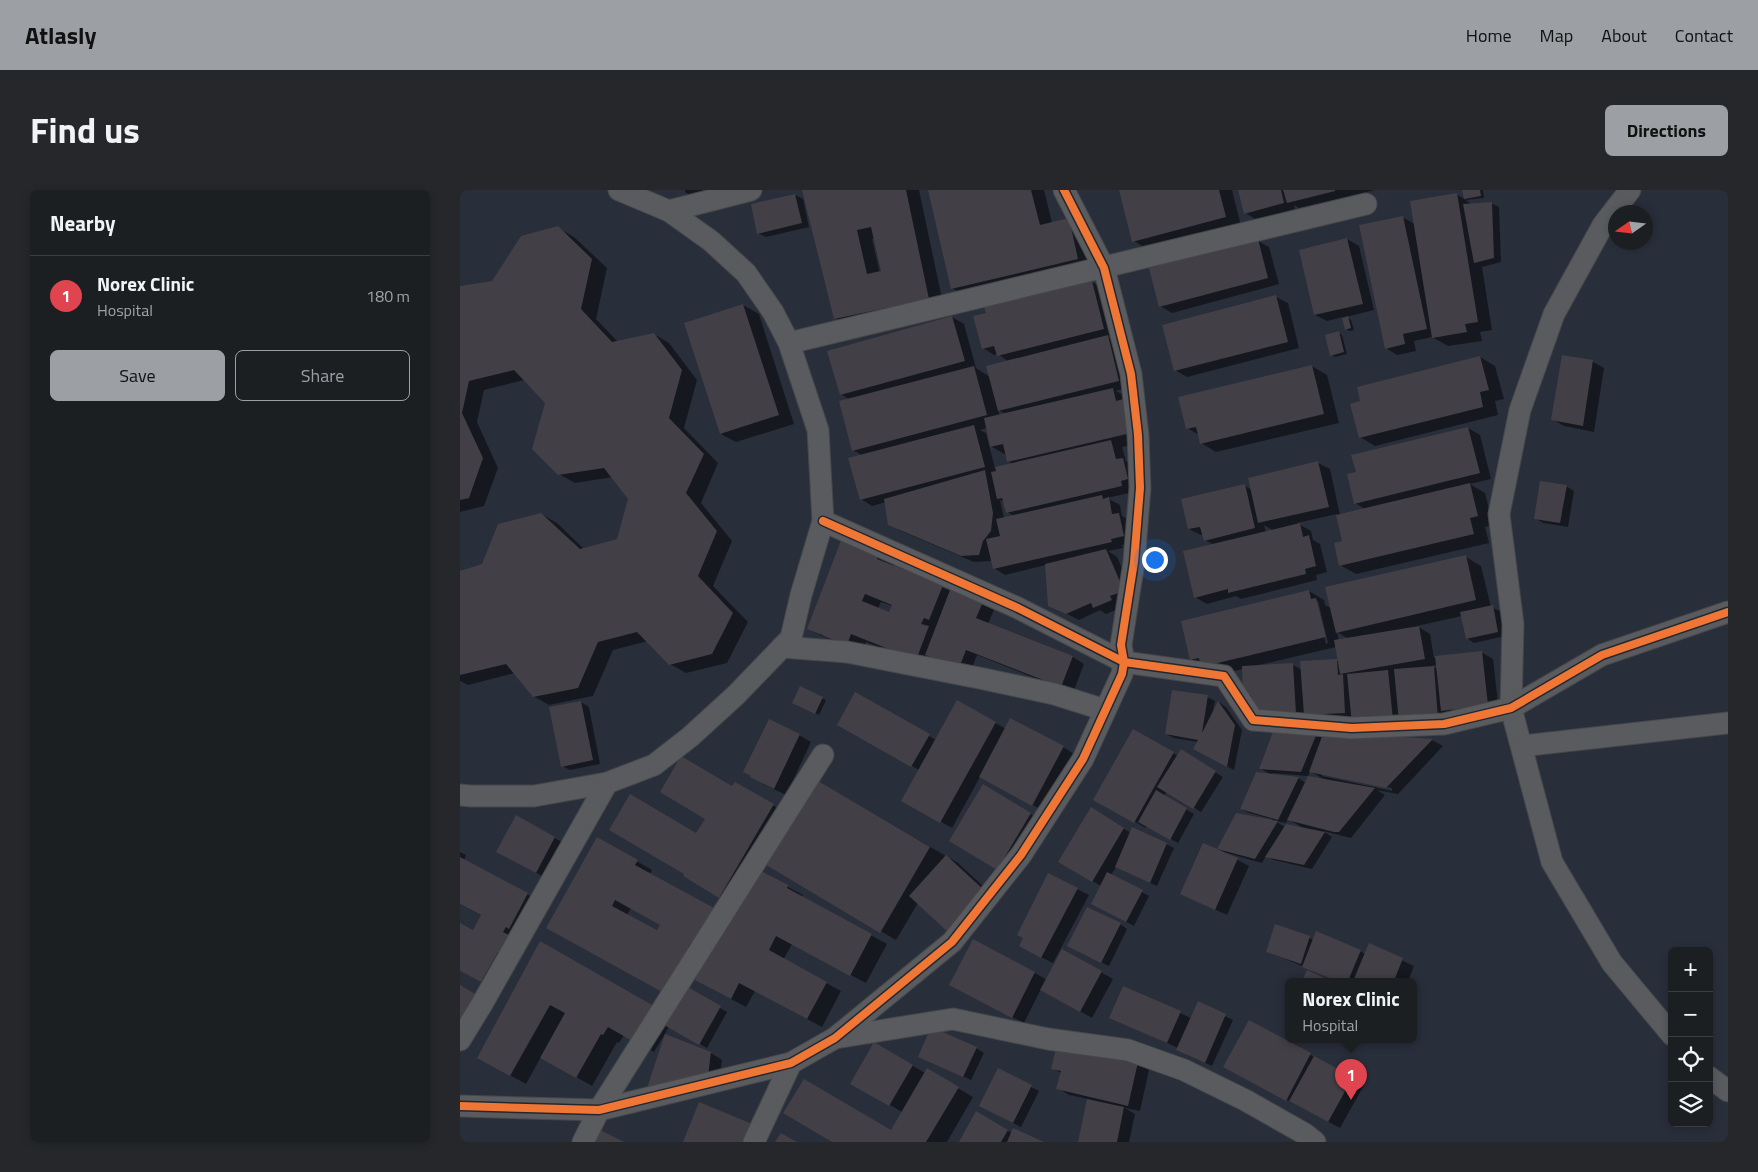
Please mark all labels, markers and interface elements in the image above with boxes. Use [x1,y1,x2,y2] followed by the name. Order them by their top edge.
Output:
[25,17,96,53] text: Atlasly
[1466,22,1512,49] text: Home
[1540,22,1573,49] text: Map
[1601,22,1647,49] text: About
[1675,22,1733,49] text: Contact
[30,103,140,157] text: Find us
[1605,105,1728,156] button: Directions
[1608,205,1653,250] north arrow
[50,207,115,239] text: Nearby
[97,269,194,298] text: Norex Clinic
[62,284,70,308] text: 1
[366,284,410,308] text: 180 m
[97,298,153,322] text: Hospital
[50,350,225,401] button: Save
[235,350,410,401] button: Share
[1142,547,1168,573] your location
[1668,947,1713,1127] map controls
[1668,947,1713,992] button: +
[1285,978,1417,1043] popup
[1302,984,1400,1013] text: Norex Clinic
[1668,992,1713,1037] button: −
[1302,1013,1358,1037] text: Hospital
[1668,1037,1713,1082] button: locate
[1335,1059,1367,1100] pin: 1
[1668,1082,1713,1127] button: layers

